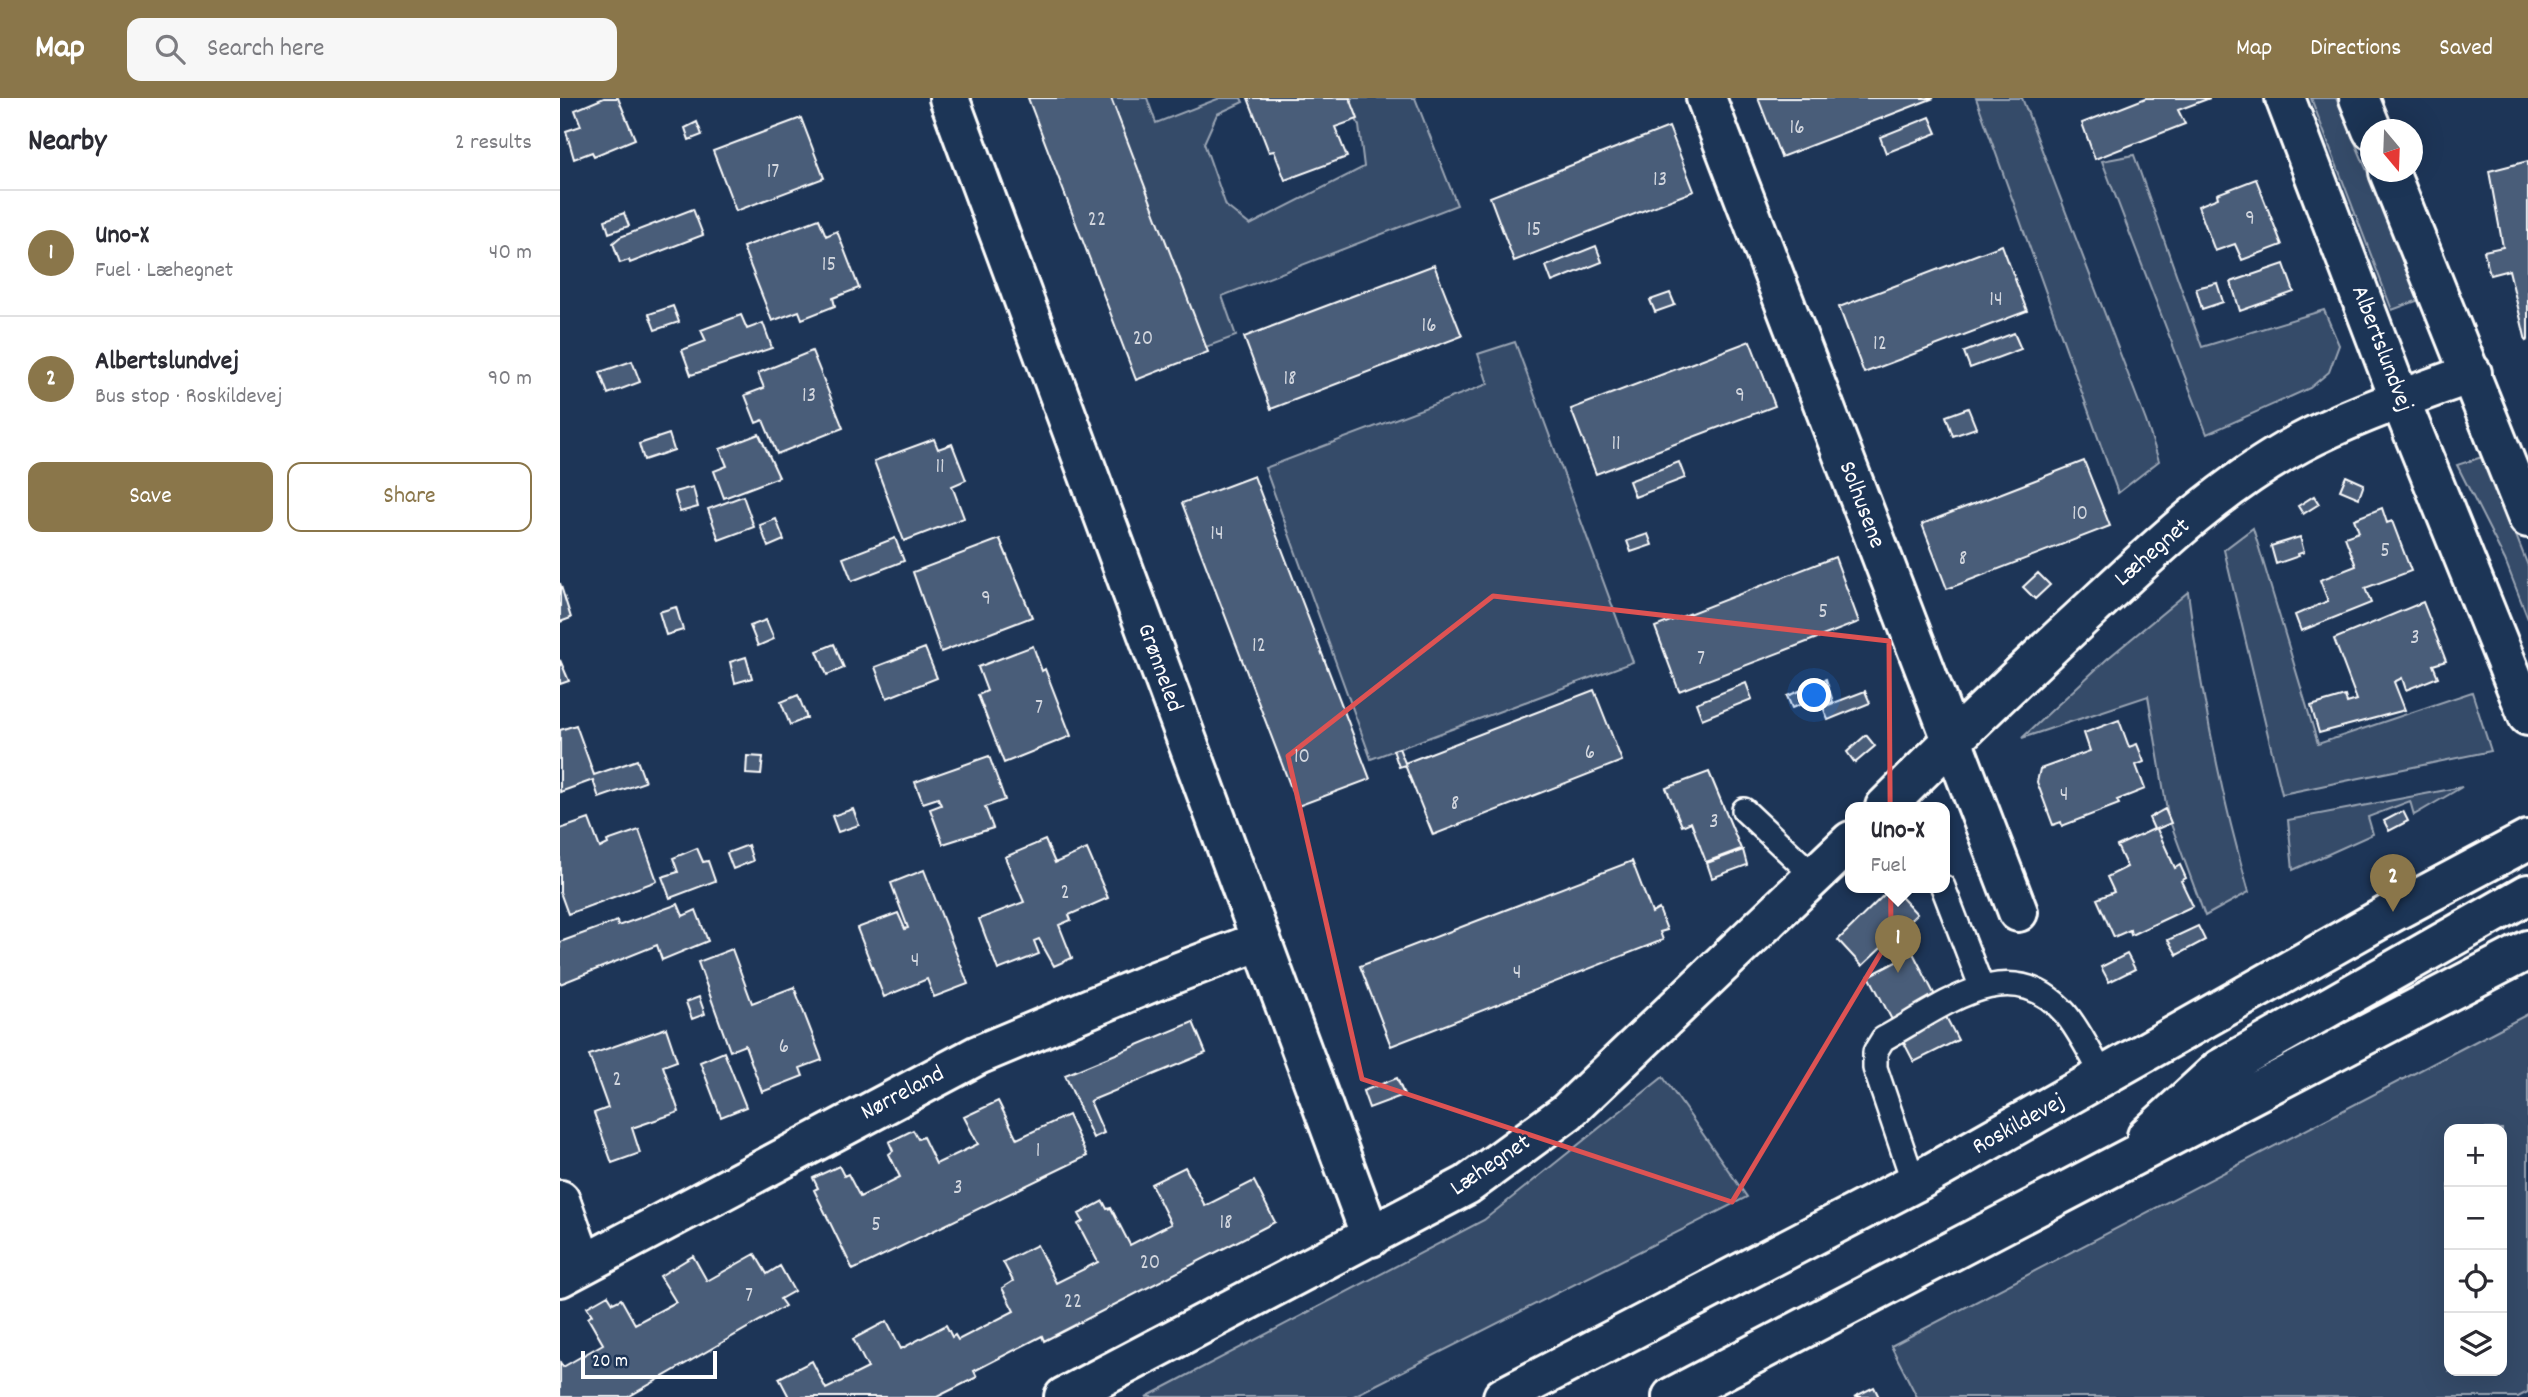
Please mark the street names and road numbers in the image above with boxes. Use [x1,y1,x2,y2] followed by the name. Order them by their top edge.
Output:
[2341,281,2421,417] street label: Albertslundvej
[1829,457,1893,553] street label: Solhusene
[2108,510,2198,596] street label: Læhegnet
[1127,619,1191,717] street label: Grønneled
[855,1058,951,1130] street label: Nørreland
[1967,1086,2071,1164] street label: Roskildevej
[1444,1127,1538,1205] street label: Læhegnet

